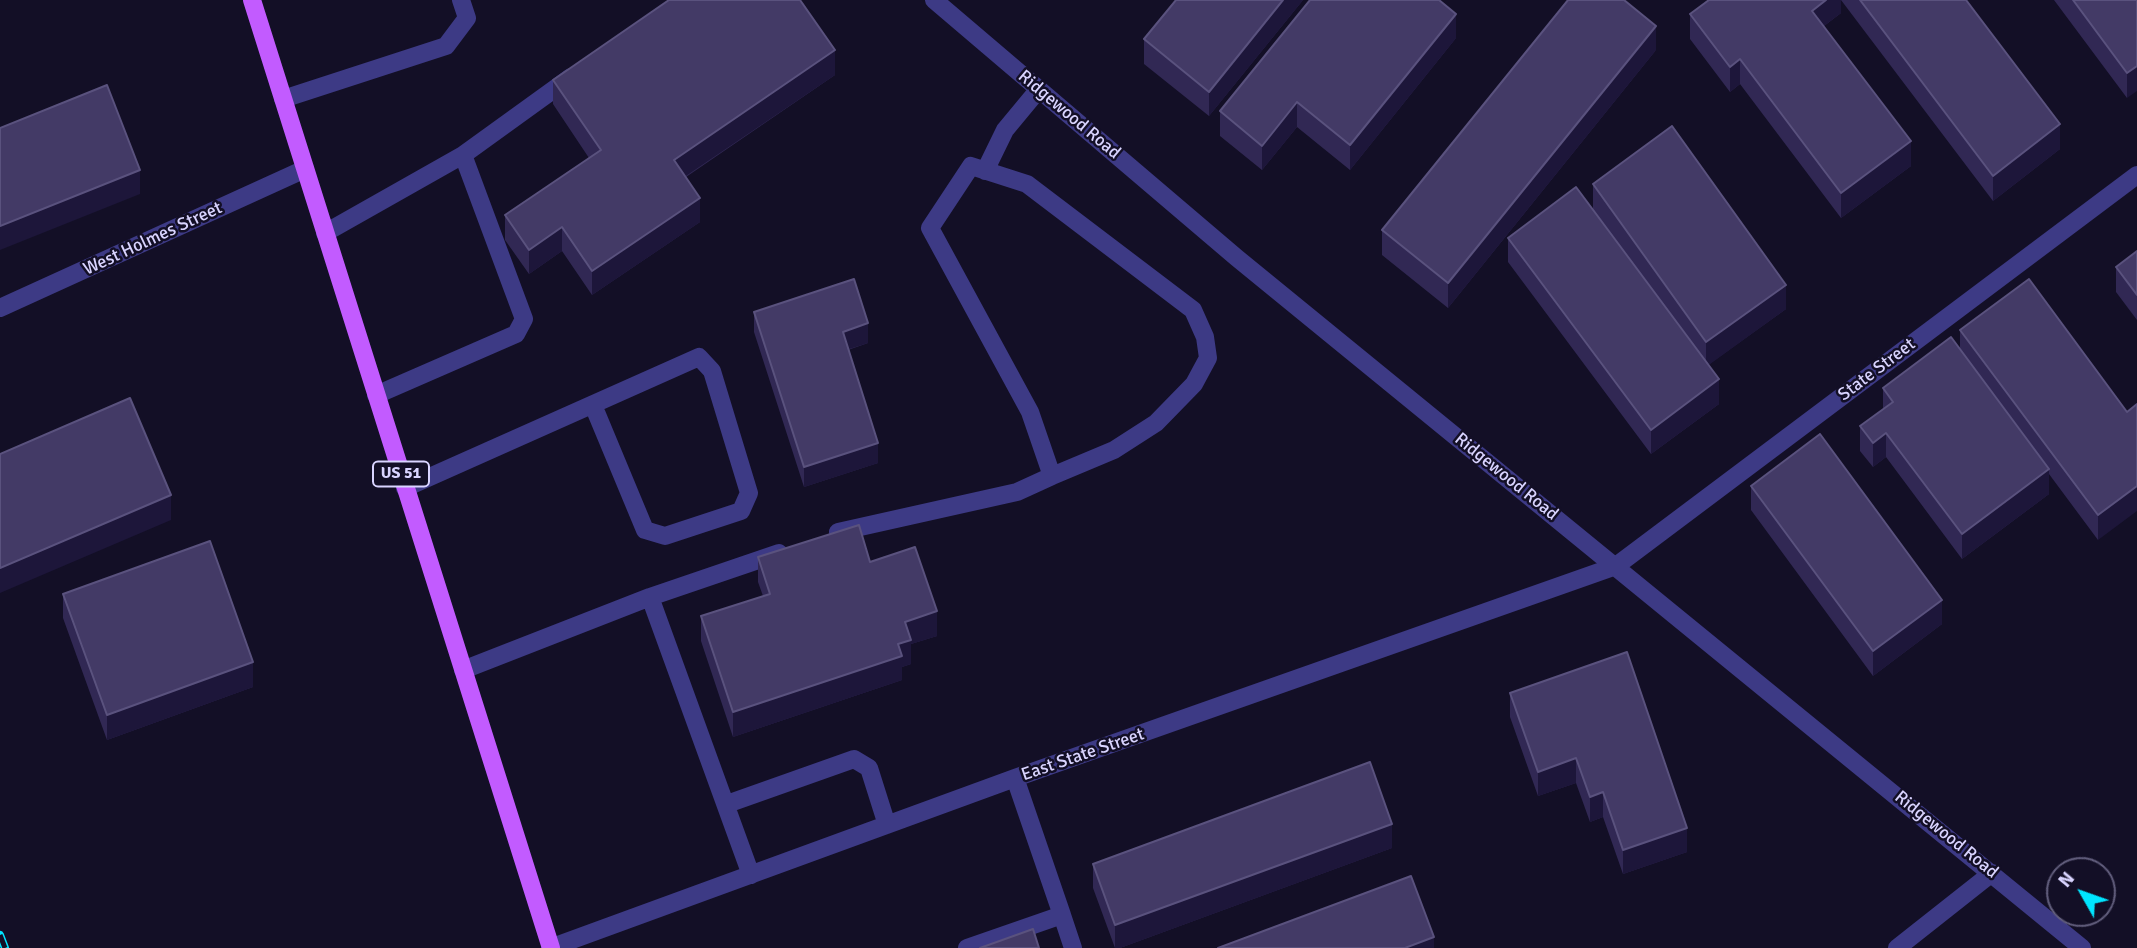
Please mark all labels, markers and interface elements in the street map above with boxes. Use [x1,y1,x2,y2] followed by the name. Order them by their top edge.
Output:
[1013,66,1125,164] street label: Ridgewood Road
[80,197,226,281] street label: West Holmes Street
[1834,334,1920,406] street label: State Street
[1450,429,1562,525] street label: Ridgewood Road
[373,461,429,486] road number: US 51
[1019,724,1147,786] street label: East State Street
[1890,787,2002,883] street label: Ridgewood Road
[2046,857,2116,927] north arrow
[2053,867,2080,893] text: N

